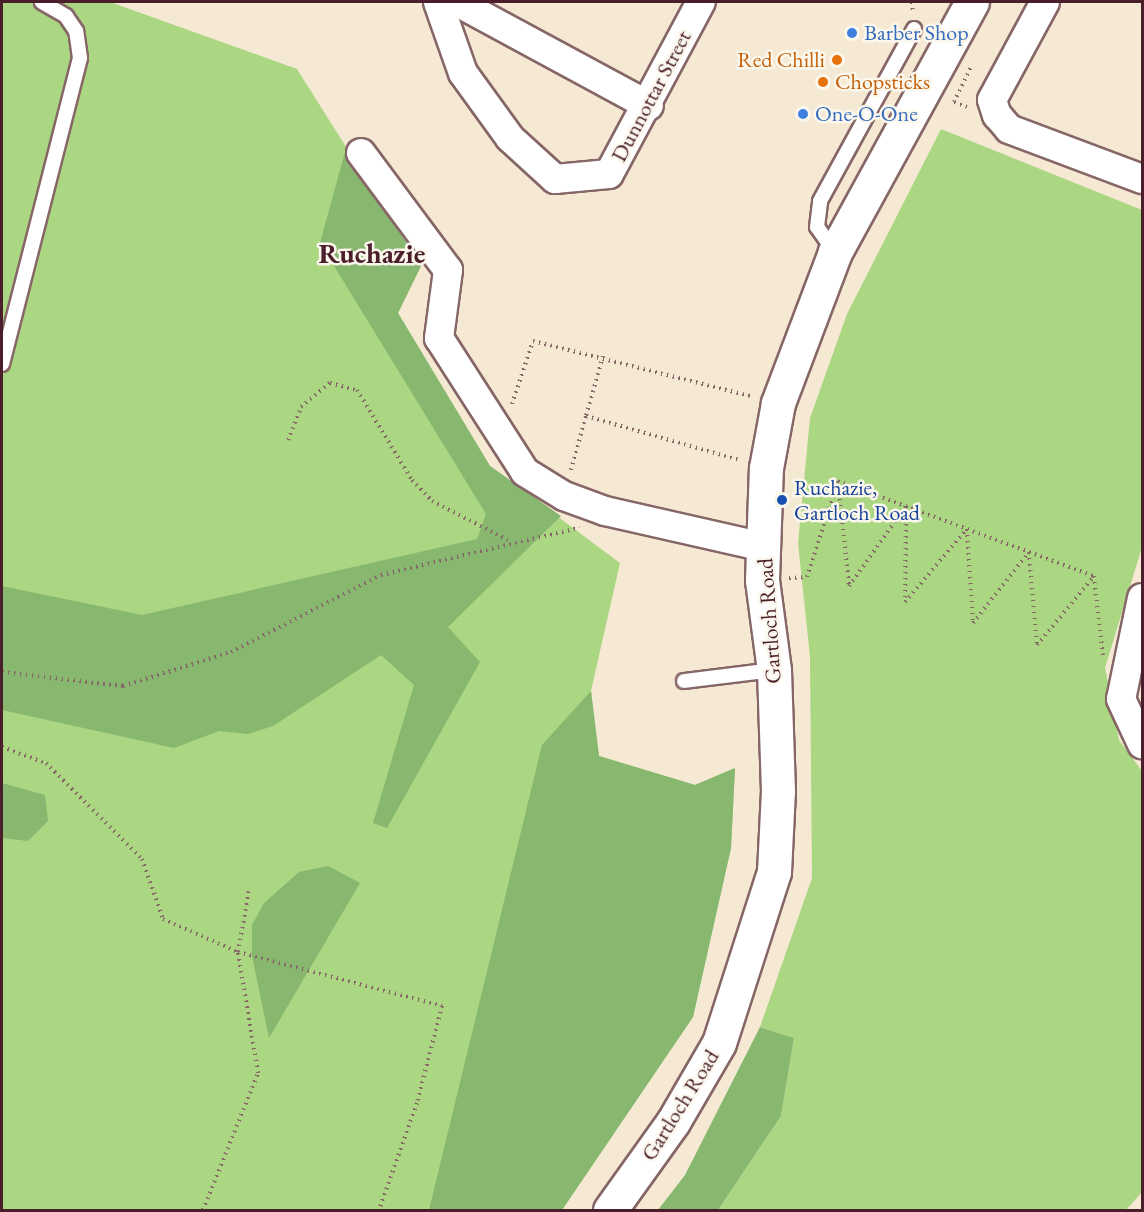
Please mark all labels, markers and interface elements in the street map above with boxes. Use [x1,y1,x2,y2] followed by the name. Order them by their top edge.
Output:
[864,20,969,46] place label: Barber Shop
[605,26,697,166] street label: Dunnottar Street
[845,26,859,40] marker: Barber Shop
[737,47,825,73] place label: Red Chilli
[830,53,844,67] marker: Red Chilli
[835,69,930,95] place label: Chopsticks
[816,75,830,89] marker: Chopsticks
[815,101,918,127] place label: One-O-One
[796,107,810,121] marker: One-O-One
[318,236,426,270] district label: Ruchazie
[794,474,920,526] place label: Ruchazie, Gartloch Road
[775,493,789,507] marker: Ruchazie, Gartloch Road
[751,557,787,685] street label: Gartloch Road
[635,1045,725,1165] street label: Gartloch Road

